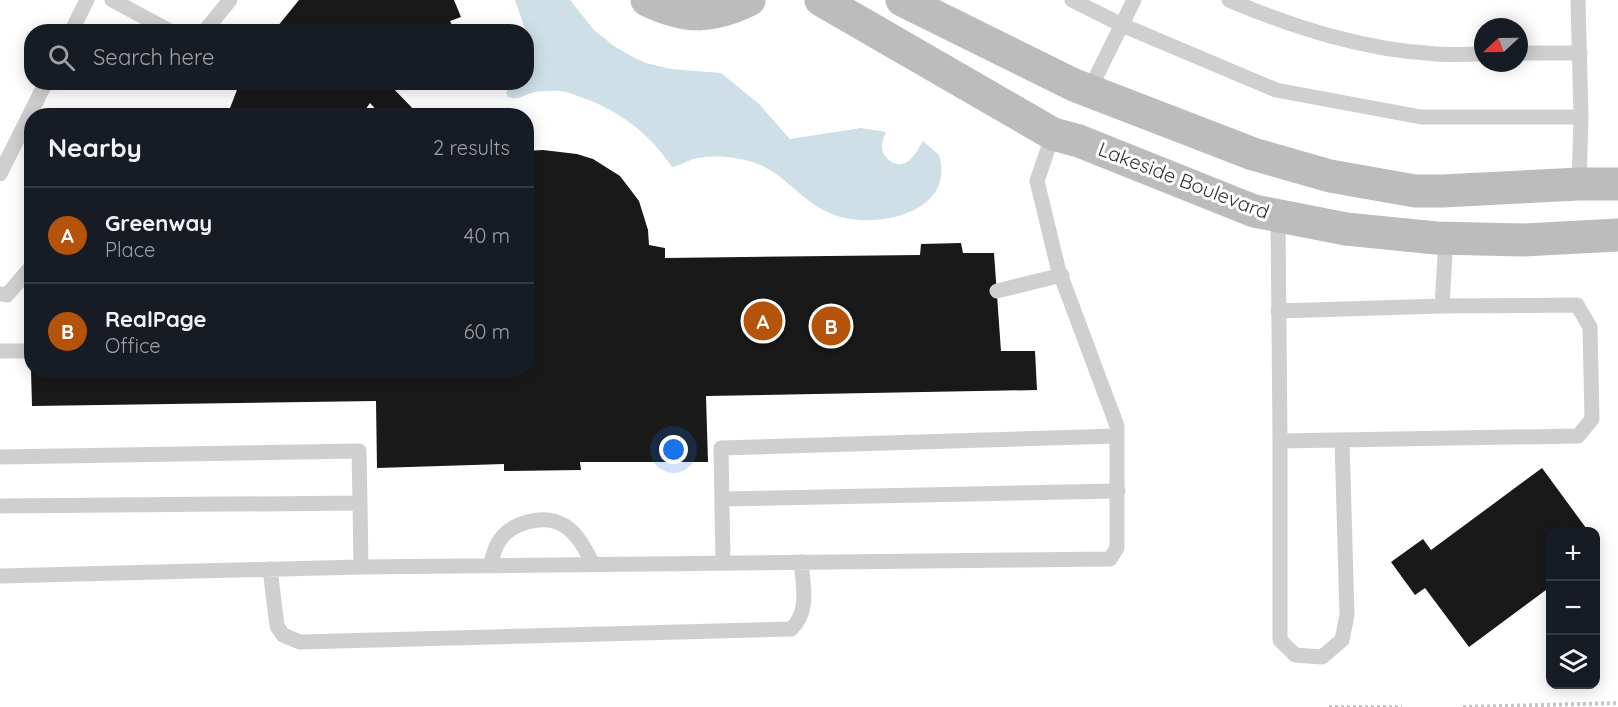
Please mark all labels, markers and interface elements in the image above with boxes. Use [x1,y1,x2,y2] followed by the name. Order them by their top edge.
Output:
[1474,18,1528,72] north arrow
[24,24,534,90] search box
[45,41,78,74] icon: search
[93,43,214,71] text: Search here
[48,131,142,164] text: Nearby
[433,135,510,160] text: 2 results
[1095,136,1273,224] street label: Lakeside Boulevard
[105,209,212,237] text: Greenway
[61,223,74,248] text: A
[464,223,510,248] text: 40 m
[105,237,155,262] text: Place
[744,298,783,344] pin: A
[812,304,850,348] pin: B
[105,305,206,333] text: RealPage
[61,319,74,344] text: B
[464,319,510,344] text: 60 m
[105,333,161,358] text: Office
[659,435,688,464] your location
[1546,527,1600,689] map controls
[1546,527,1600,581] button: +
[1546,581,1600,635] button: −
[1546,635,1600,689] button: layers

